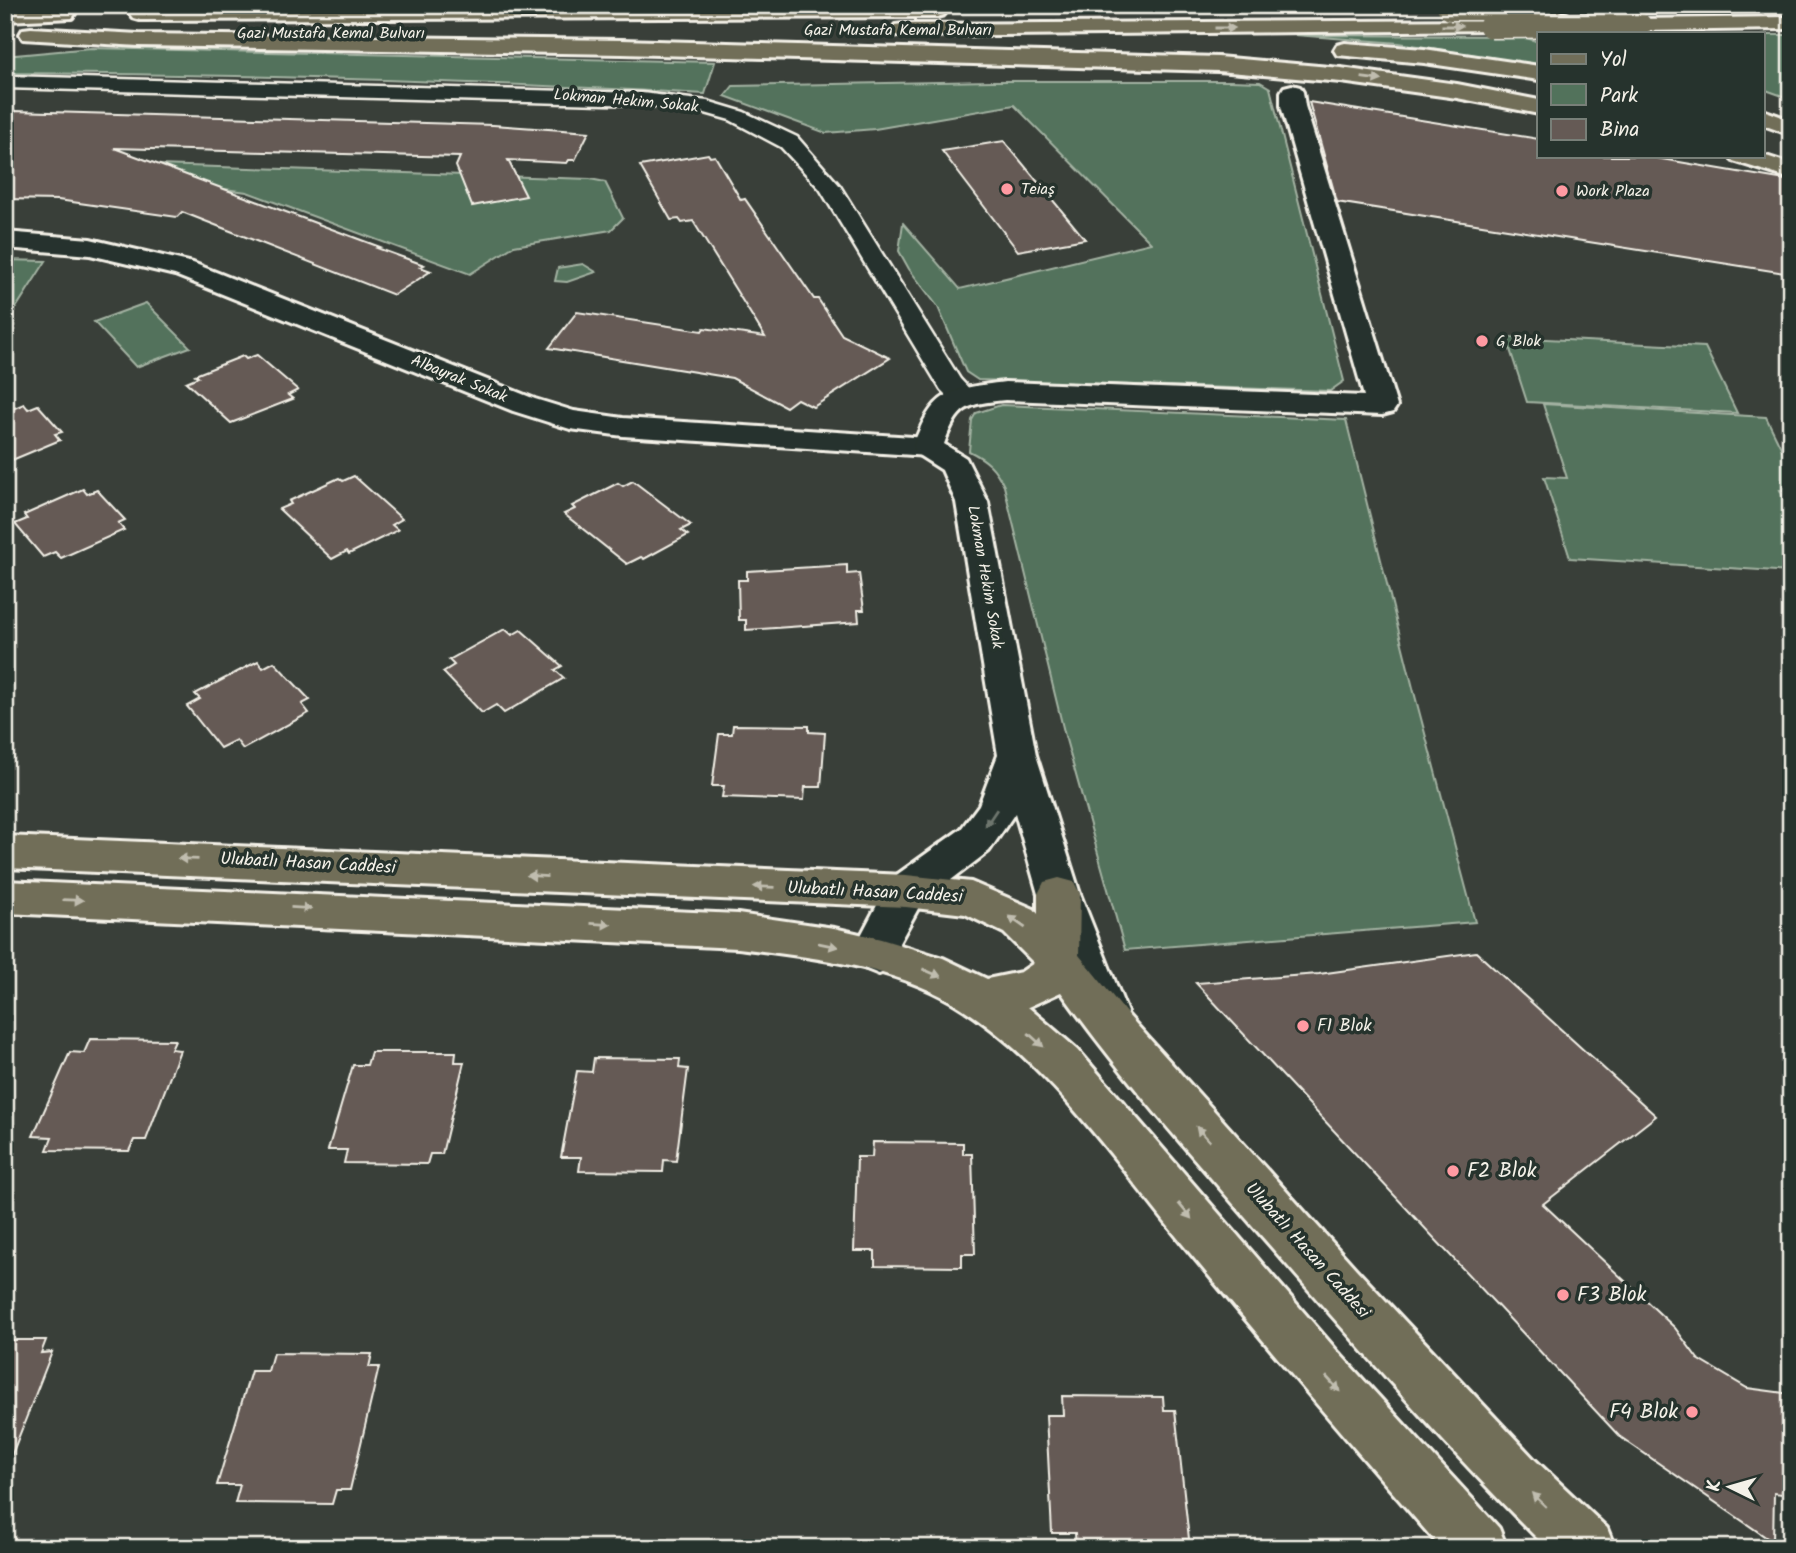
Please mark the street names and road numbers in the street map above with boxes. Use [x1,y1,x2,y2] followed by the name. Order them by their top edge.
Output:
[804,18,992,43] street label: Gazi Mustafa Kemal Bulvarı
[237,21,425,46] street label: Gazi Mustafa Kemal Bulvarı
[553,82,700,120] street label: Lokman Hekim Sokak
[407,348,511,410] street label: Albayrak Sokak
[960,503,1010,651] street label: Lokman Hekim Sokak
[220,845,397,883] street label: Ulubatlı Hasan Caddesi
[787,874,964,912] street label: Ulubatlı Hasan Caddesi
[1237,1176,1377,1327] street label: Ulubatlı Hasan Caddesi

